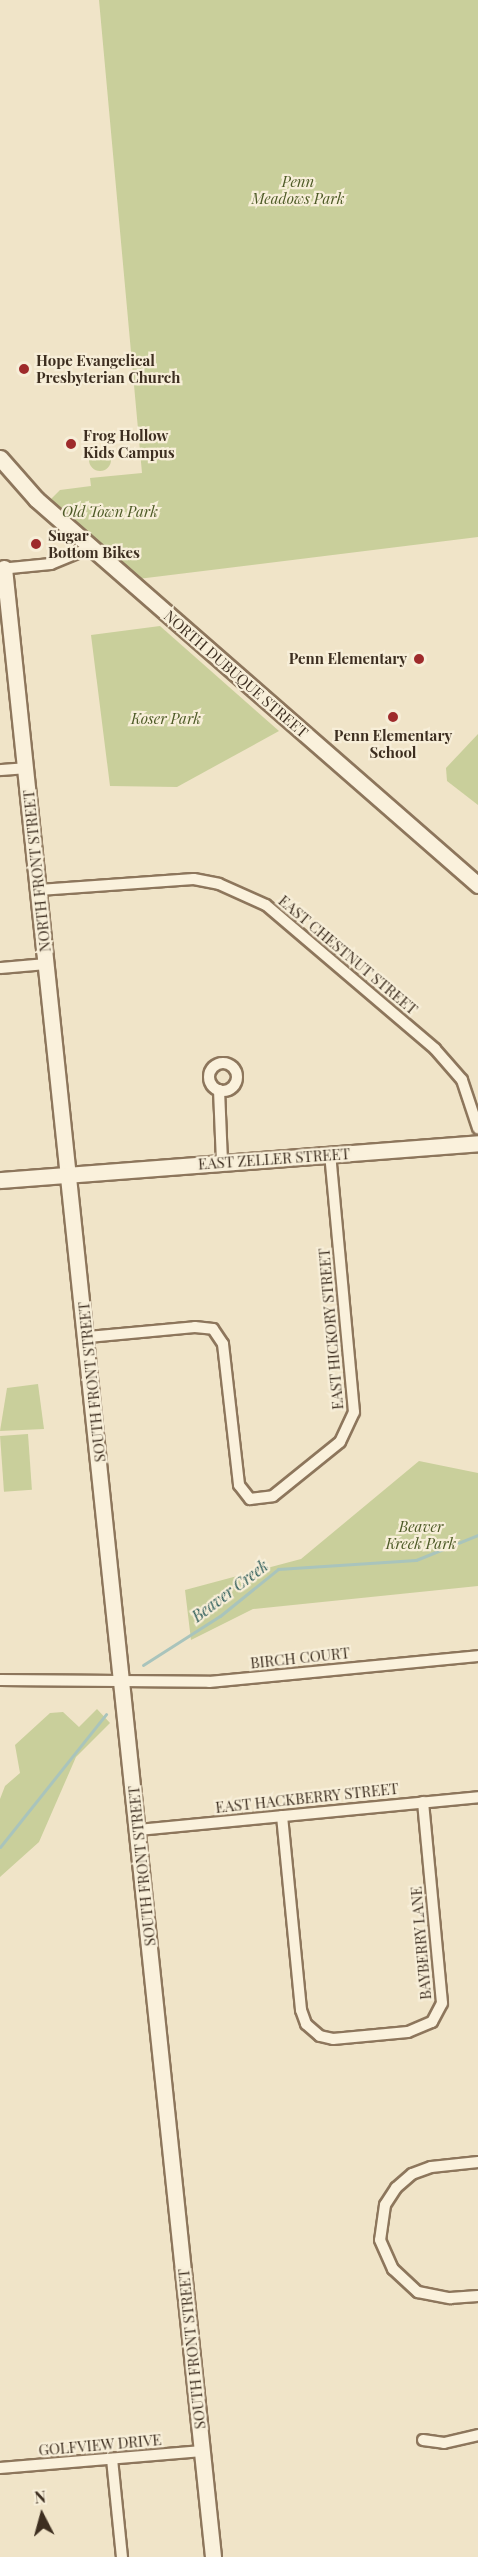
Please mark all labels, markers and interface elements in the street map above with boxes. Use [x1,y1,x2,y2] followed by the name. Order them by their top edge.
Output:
[252,172,344,207] park label: Penn Meadows Park
[36,351,180,386] place label: Hope Evangelical Presbyterian Church
[17,362,31,376] marker: Hope Evangelical Presbyterian Church
[83,426,175,461] place label: Frog Hollow Kids Campus
[64,437,78,451] marker: Frog Hollow Kids Campus
[62,503,158,521] park label: Old Town Park
[48,526,140,561] place label: Sugar Bottom Bikes
[29,537,43,551] marker: Sugar Bottom Bikes
[160,607,312,741] street label: NORTH DUBUQUE STREET
[289,650,407,668] place label: Penn Elementary
[412,652,426,666] marker: Penn Elementary
[131,710,201,728] park label: Koser Park
[386,710,400,724] marker: Penn Elementary School
[334,726,452,761] place label: Penn Elementary School
[20,789,54,953] street label: NORTH FRONT STREET
[275,891,421,1019] street label: EAST CHESTNUT STREET
[197,1145,351,1173] street label: EAST ZELLER STREET
[315,1247,347,1411] street label: EAST HICKORY STREET
[75,1301,109,1463] street label: SOUTH FRONT STREET
[386,1517,456,1552] park label: Beaver Kreek Park
[188,1556,272,1626] water label: Beaver Creek
[249,1644,351,1672] street label: BIRCH COURT
[214,1779,400,1817] street label: EAST HACKBERRY STREET
[125,1785,159,1947] street label: SOUTH FRONT STREET
[407,1885,435,2001] street label: BAYBERRY LANE
[175,2268,209,2430] street label: SOUTH FRONT STREET
[37,2431,163,2459] street label: GOLFVIEW DRIVE
[12,2485,72,2545] north arrow
[33,2486,47,2508] text: N

